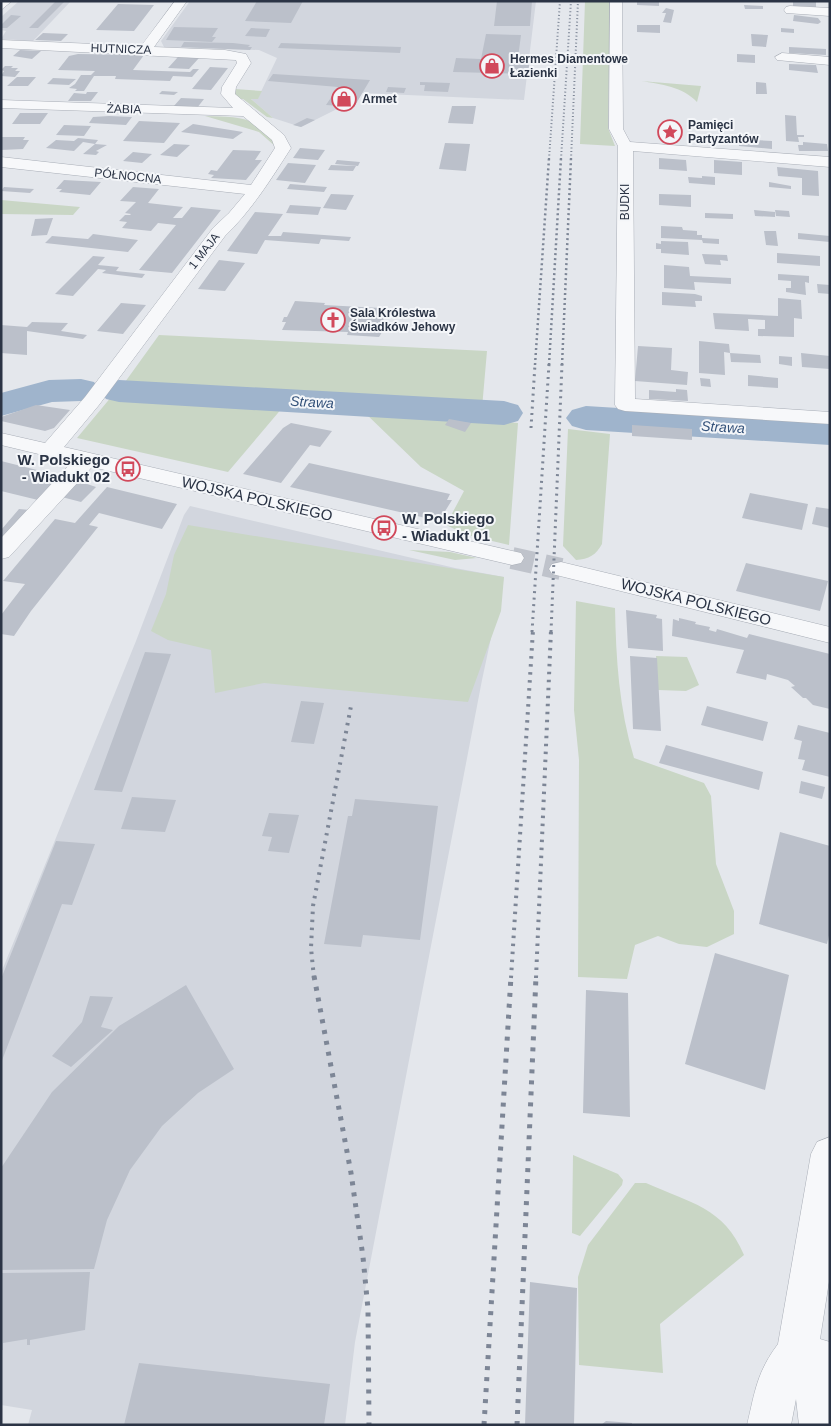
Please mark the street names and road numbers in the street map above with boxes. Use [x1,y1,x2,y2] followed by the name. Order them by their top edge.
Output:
[90,41,152,57] street label: HUTNICZA
[106,101,142,117] street label: ŻABIA
[94,165,162,186] street label: PÓŁNOCNA
[618,184,632,220] street label: BUDKI
[186,230,222,272] street label: 1 MAJA
[180,473,334,524] street label: WOJSKA POLSKIEGO
[619,575,773,628] street label: WOJSKA POLSKIEGO

